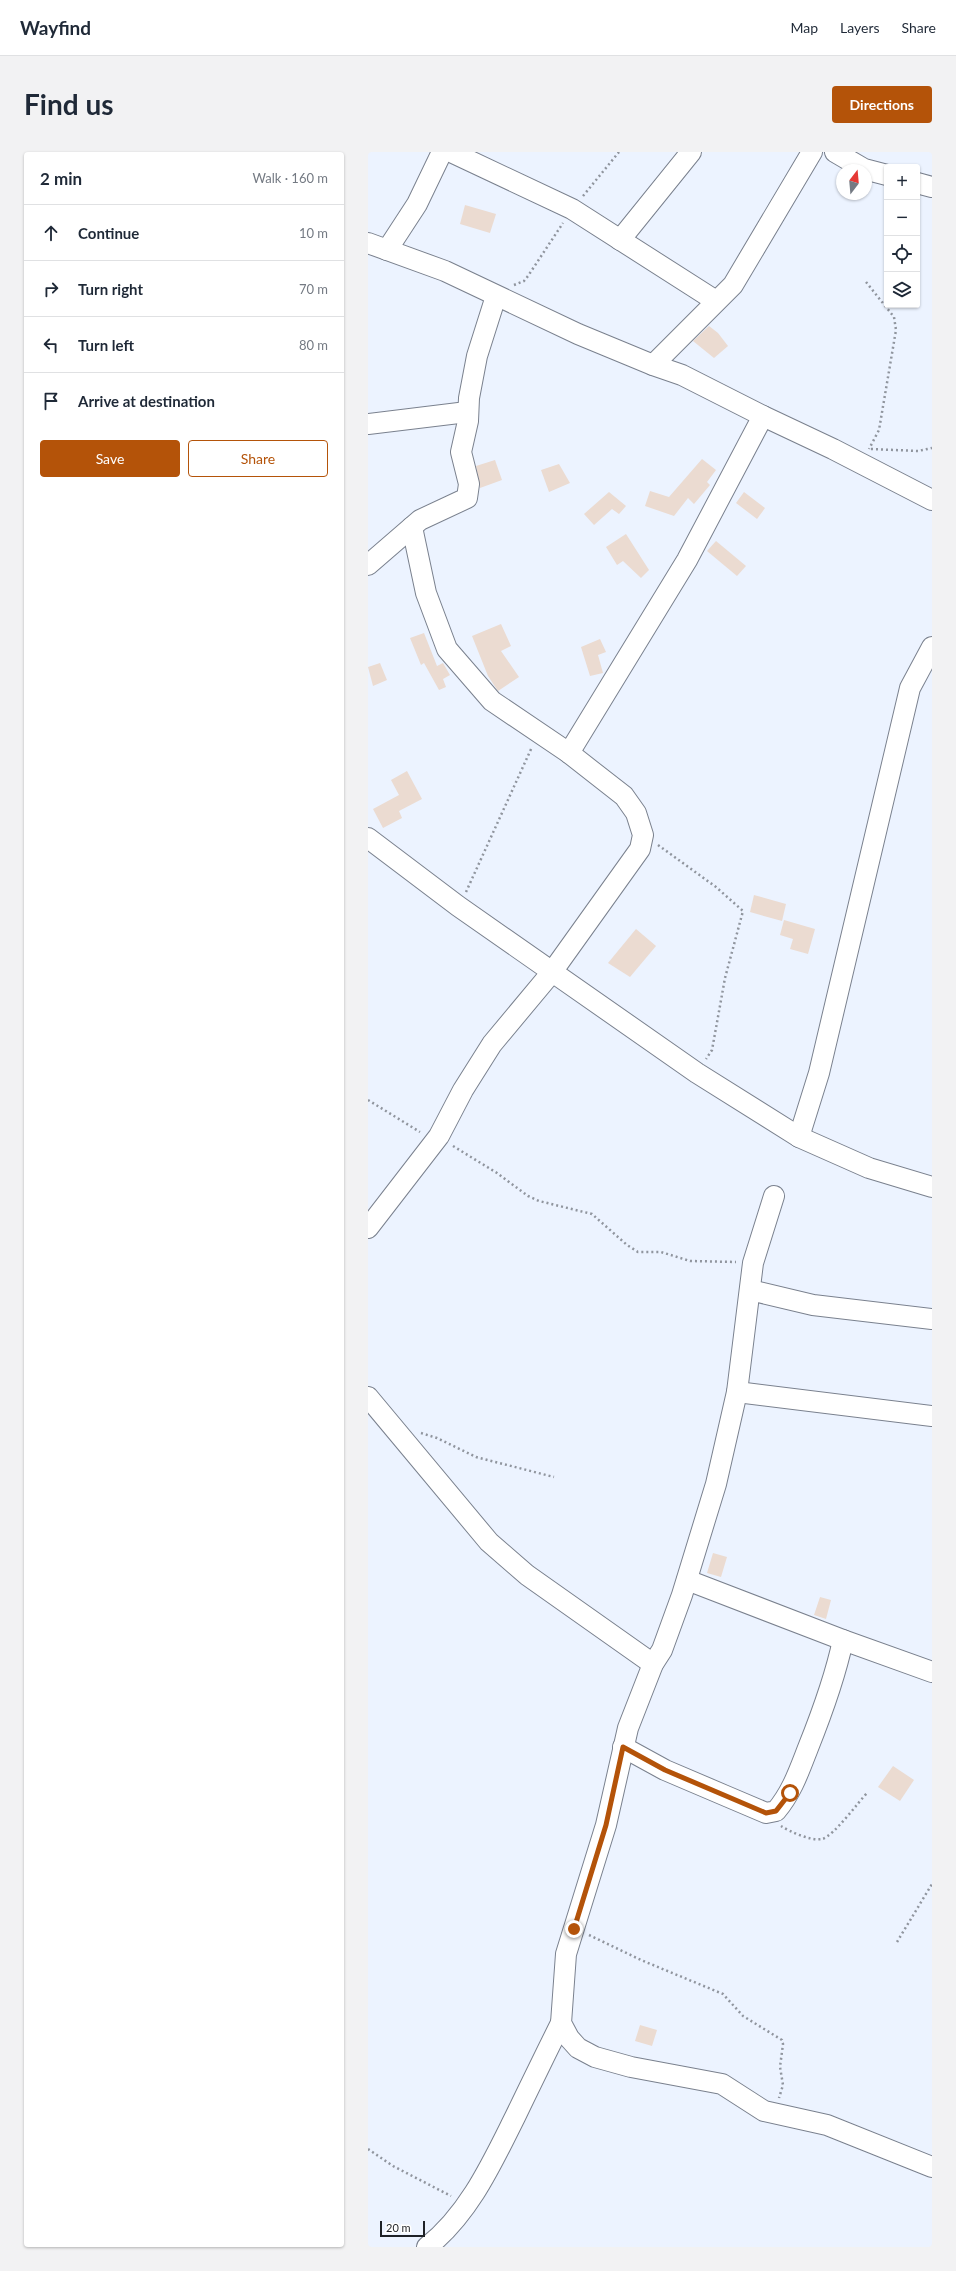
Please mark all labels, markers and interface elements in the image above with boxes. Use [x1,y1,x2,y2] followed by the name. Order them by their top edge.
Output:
[20,16,91,39] text: Wayfind
[790,19,818,36] text: Map
[840,19,880,36] text: Layers
[902,19,936,36] text: Share
[832,86,932,123] button: Directions
[24,87,114,121] text: Find us
[836,164,872,200] north arrow
[884,164,920,308] map controls
[884,164,920,200] button: +
[40,168,82,189] text: 2 min
[252,170,328,186] text: Walk · 160 m
[884,200,920,236] button: −
[40,222,62,244] icon: ahead
[78,224,139,242] text: Continue
[299,225,328,241] text: 10 m
[884,236,920,272] button: locate
[884,272,920,308] button: layers
[40,278,62,300] icon: right
[78,280,143,298] text: Turn right
[299,281,328,297] text: 70 m
[40,334,62,356] icon: left
[78,336,134,354] text: Turn left
[299,337,328,353] text: 80 m
[40,390,62,412] icon: arrive
[78,392,215,410] text: Arrive at destination
[40,440,180,477] button: Save
[188,440,328,477] button: Share
[781,1784,799,1802] route start
[565,1920,583,1938] route end
[380,2219,425,2238] scale bar
[386,2221,411,2234] text: 20 m

